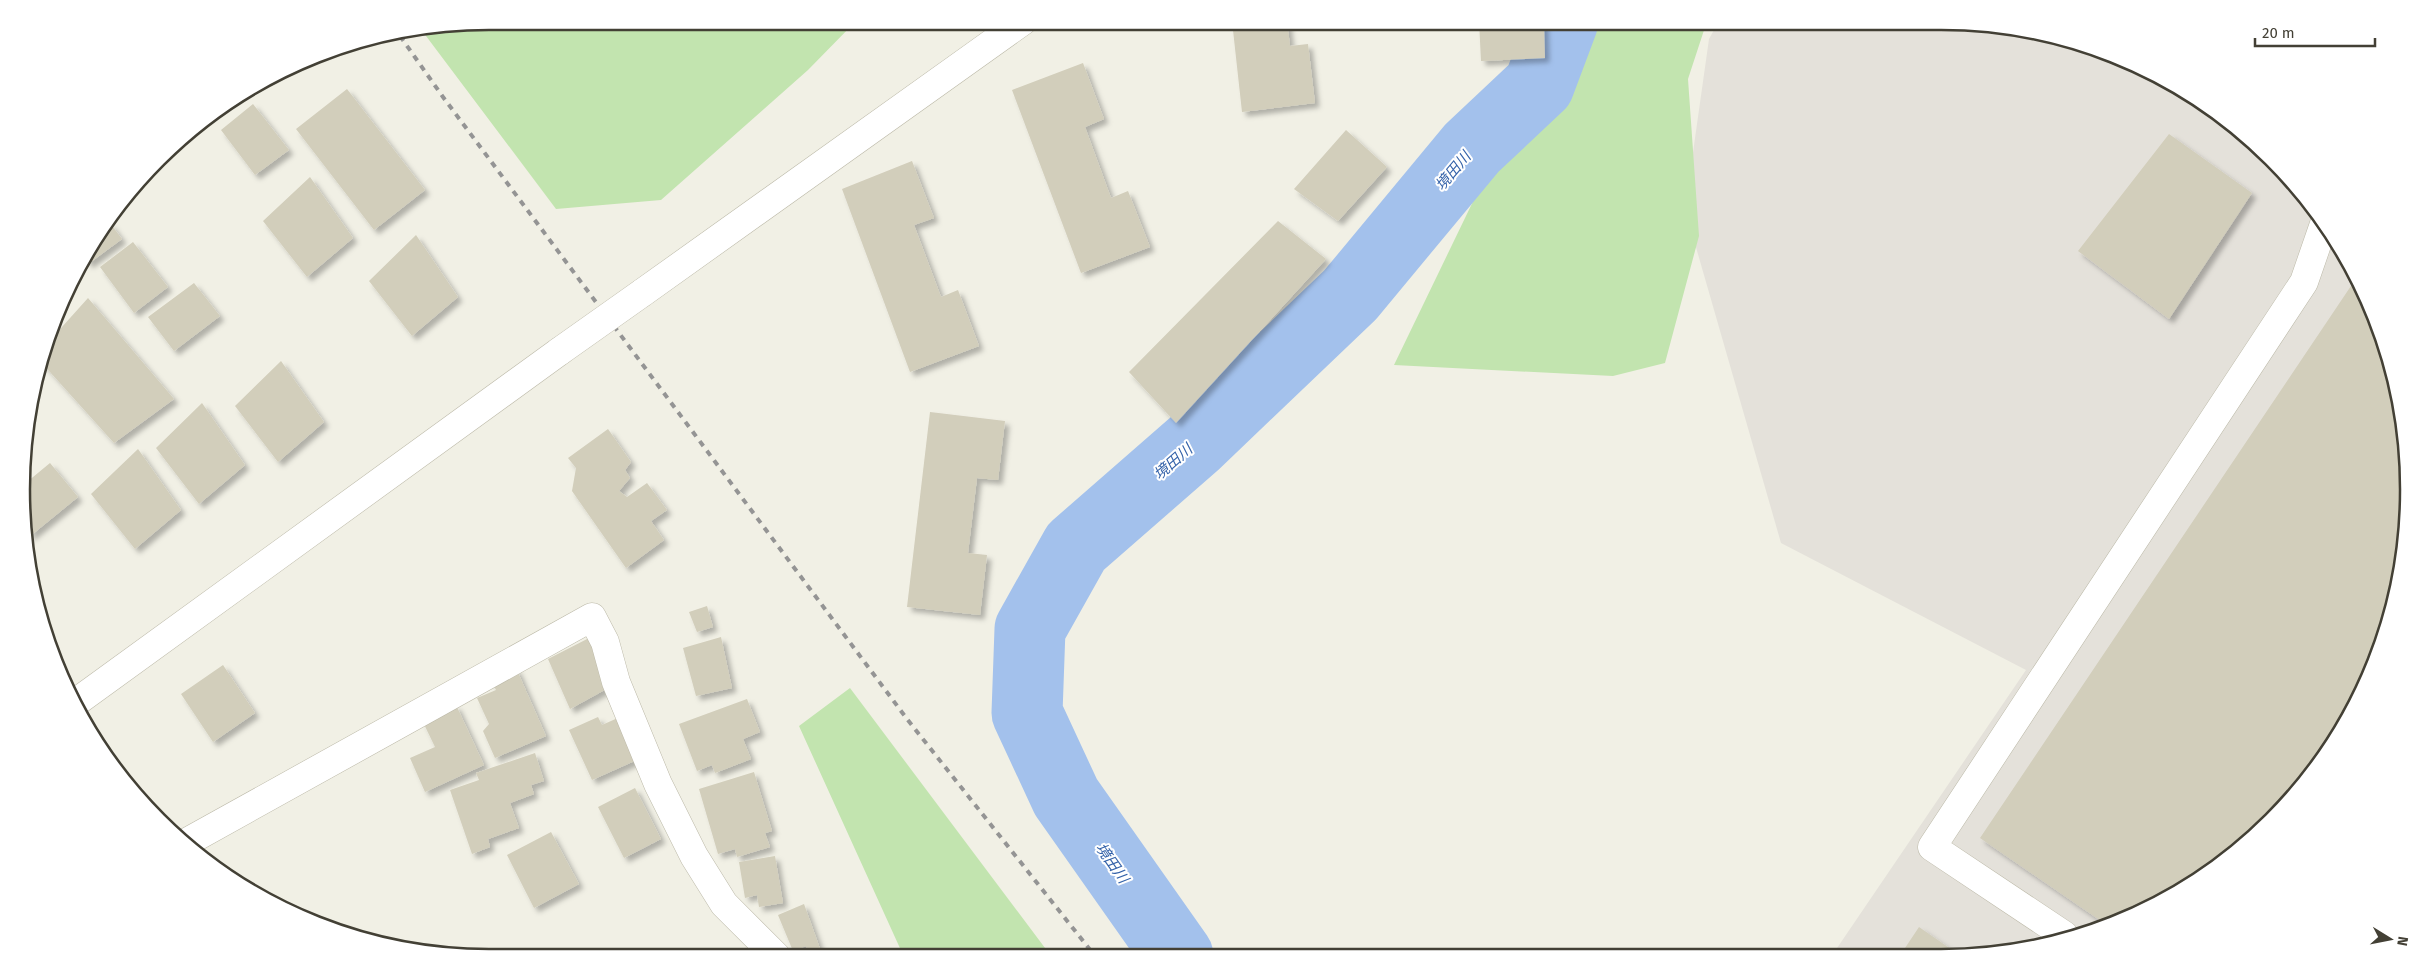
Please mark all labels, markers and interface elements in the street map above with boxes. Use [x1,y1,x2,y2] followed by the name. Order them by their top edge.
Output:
[2255,15,2375,47] scale bar
[2262,24,2295,42] text: 20 m
[1432,146,1476,194] water label: 境田川
[1150,439,1197,484] water label: 境田川
[1092,839,1133,888] water label: 境田川
[2365,914,2415,964] north arrow
[2393,935,2411,947] text: N

